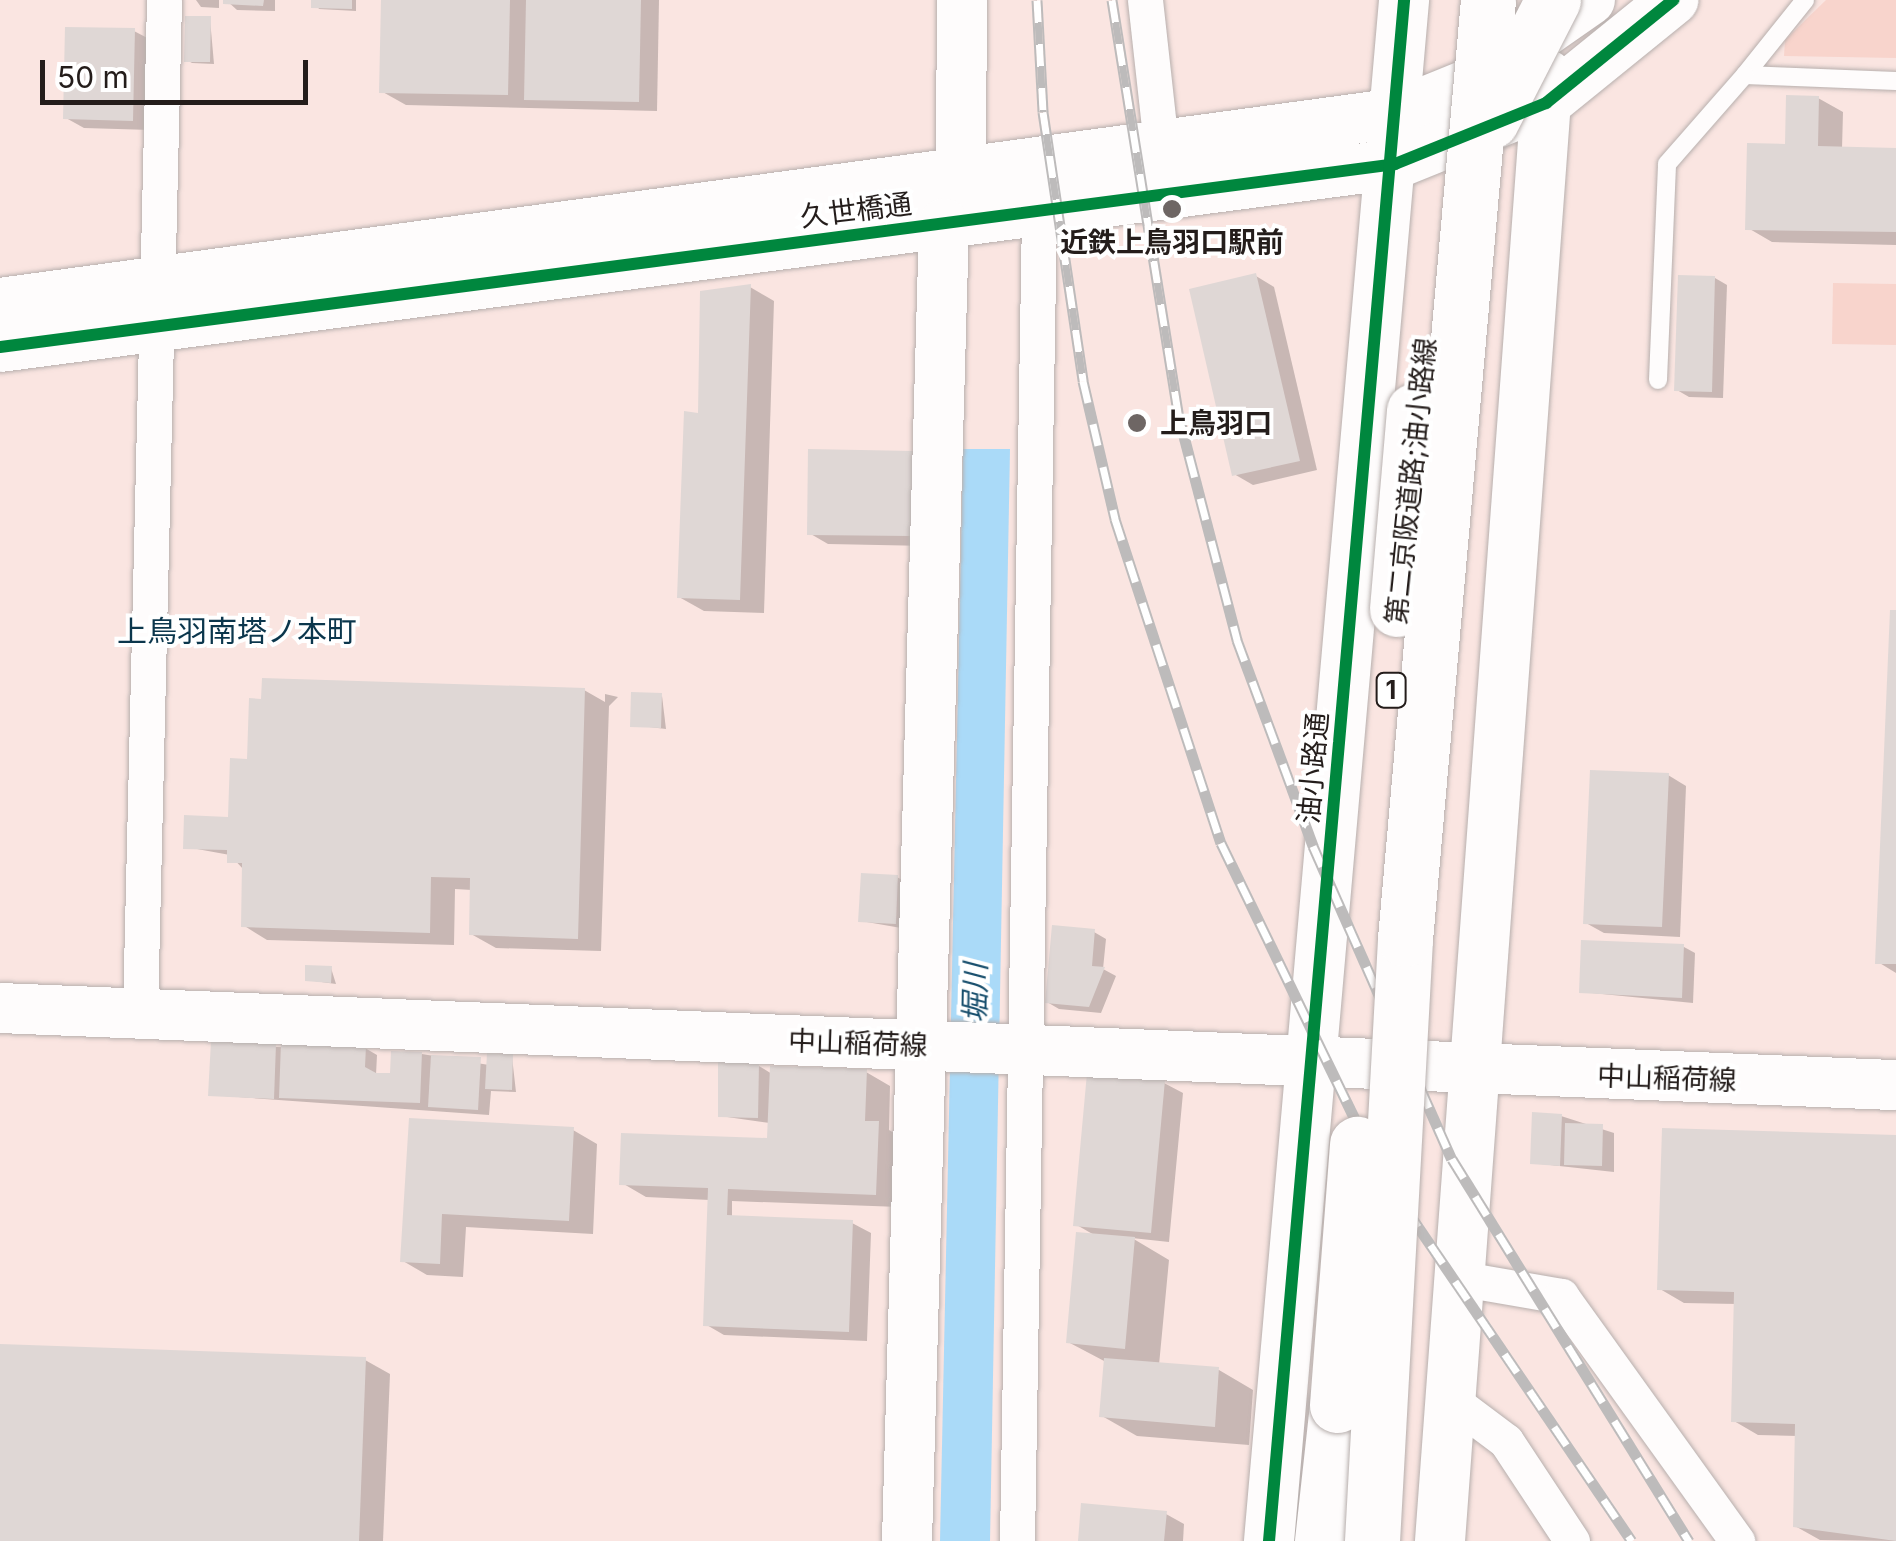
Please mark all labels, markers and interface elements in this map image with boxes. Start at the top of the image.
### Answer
scale bar [45,40,312,102]
text: 50 m [57,59,129,95]
street label: 久世橋通 [798,187,914,233]
marker: 近鉄上鳥羽口駅前 [1161,198,1183,220]
place label: 近鉄上鳥羽口駅前 [1060,225,1284,259]
street label: 第二京阪道路;油小路線 [1379,336,1443,626]
place label: 上鳥羽口 [1160,406,1272,440]
marker: 上鳥羽口 [1124,410,1150,436]
district label: 上鳥羽南塔ノ本町 [117,613,357,649]
road number: 1 [1374,670,1408,710]
street label: 油小路通 [1291,711,1335,825]
water label: 堀川 [956,963,994,1023]
street label: 中山稲荷線 [787,1024,929,1062]
street label: 中山稲荷線 [1596,1059,1738,1097]

